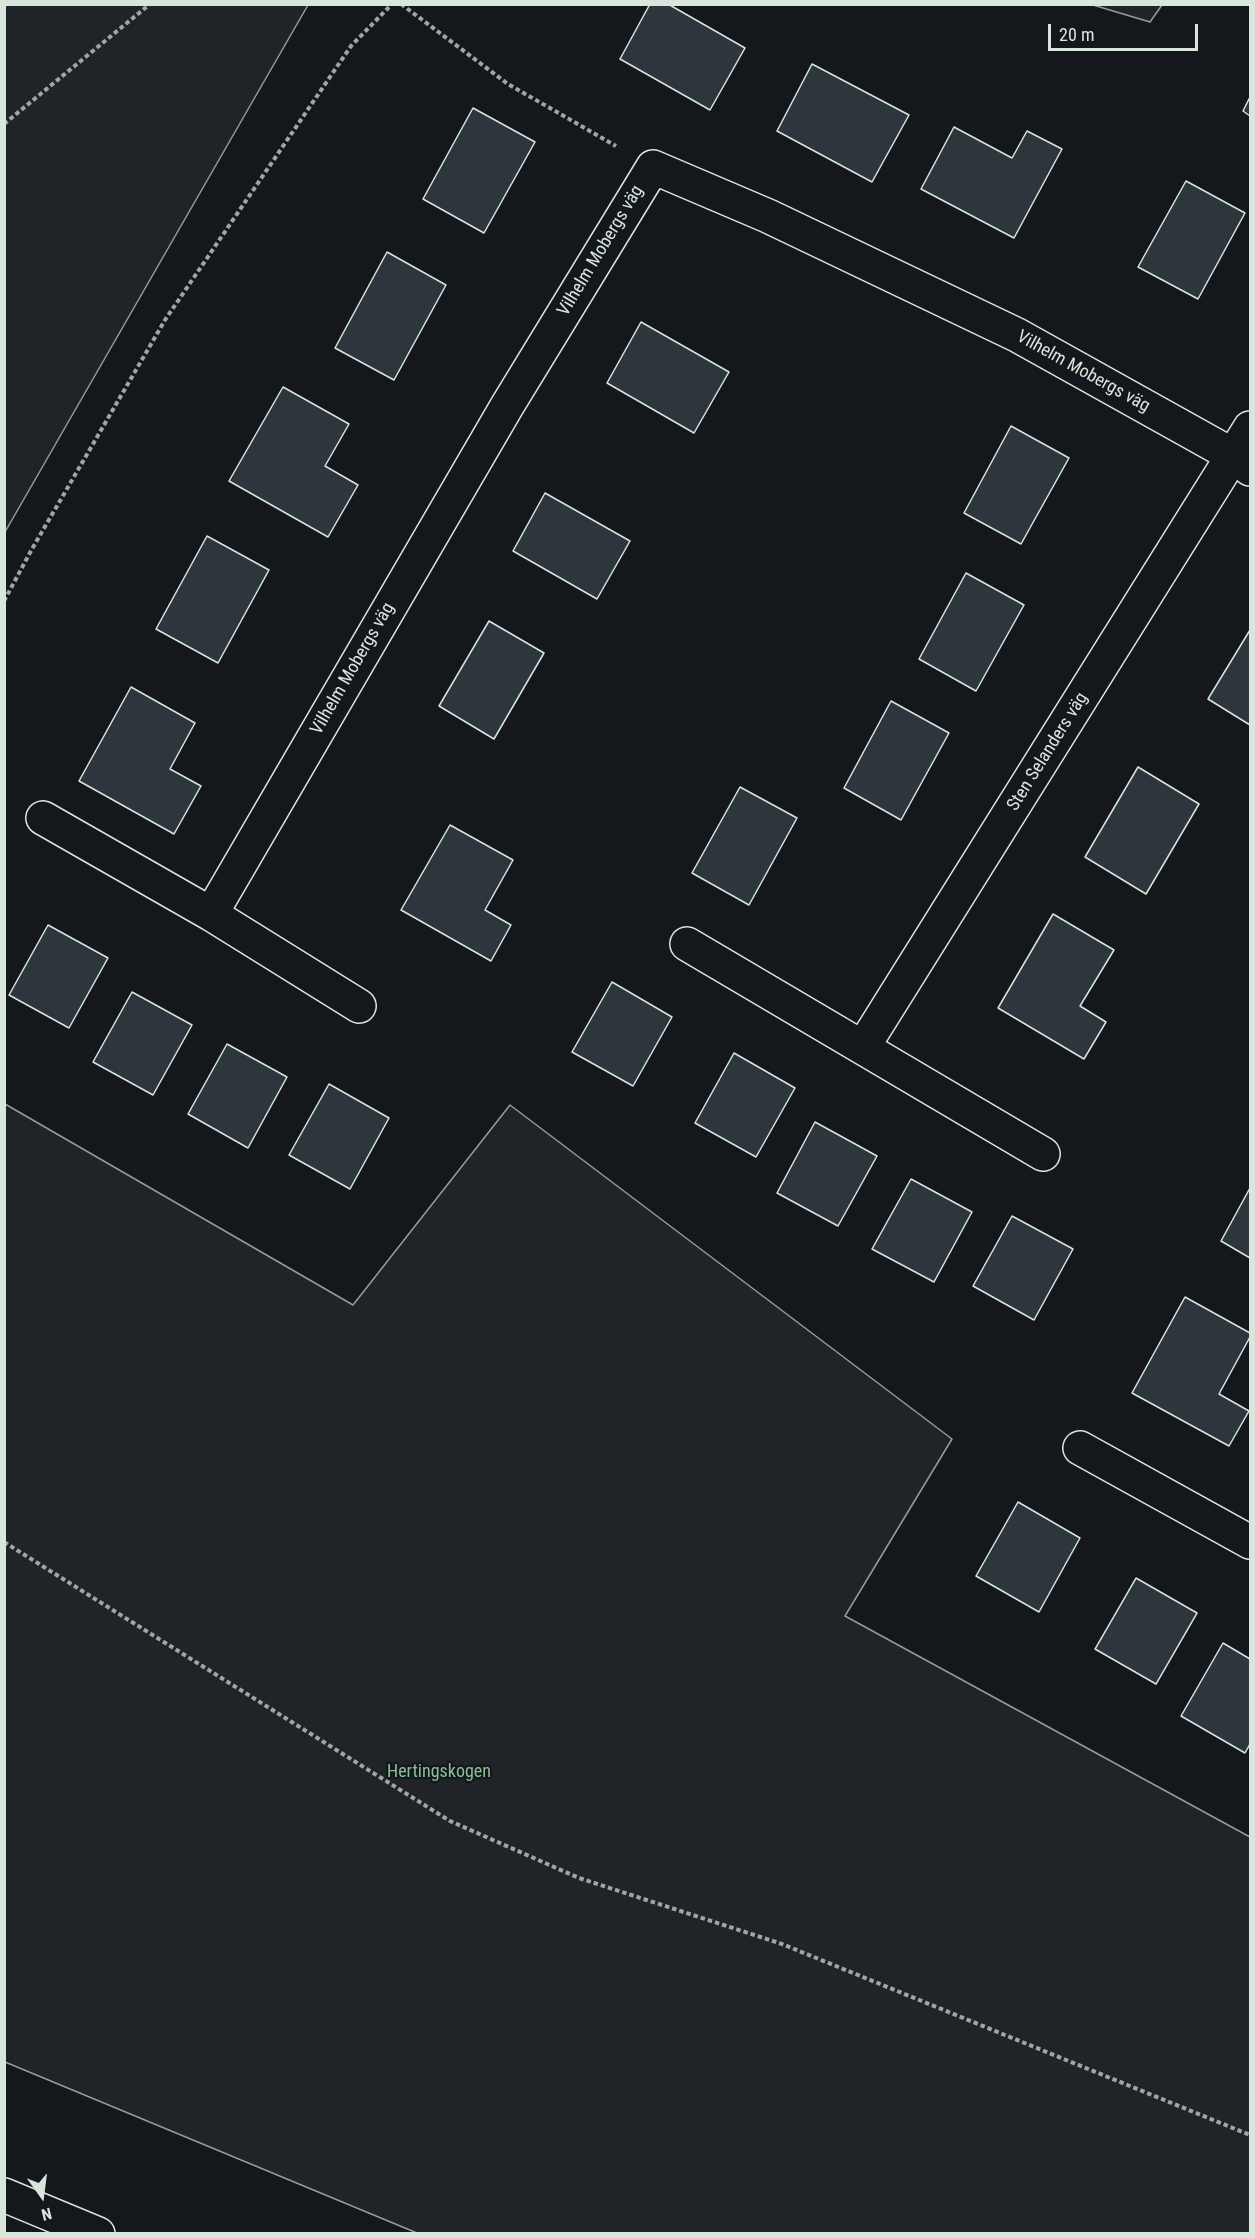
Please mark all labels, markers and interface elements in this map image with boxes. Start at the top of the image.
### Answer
scale bar [1051,12,1201,50]
text: 20 m [1059,24,1094,45]
street label: Vilhelm Mobergs väg [553,182,649,320]
street label: Vilhelm Mobergs väg [1013,326,1153,418]
street label: Vilhelm Mobergs väg [306,599,400,739]
street label: Sten Selanders väg [1003,689,1093,815]
park label: Hertingskogen [387,1761,491,1783]
north arrow [12,2166,72,2226]
text: N [39,2204,54,2224]

